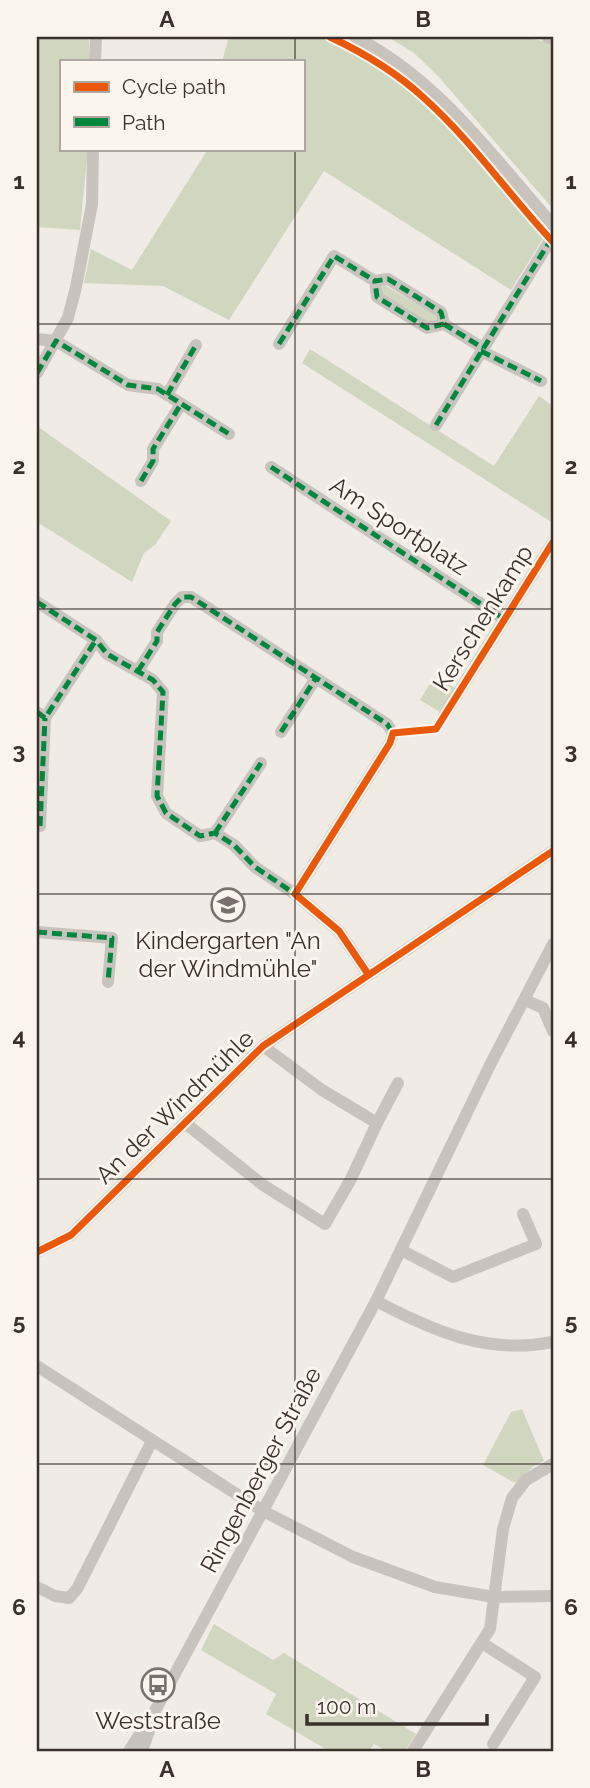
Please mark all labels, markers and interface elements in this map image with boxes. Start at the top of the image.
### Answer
text: A [159,5,175,32]
text: B [415,5,431,32]
legend [60,60,304,150]
text: Cycle path [122,74,226,99]
text: Path [122,110,166,135]
text: 1 [13,167,25,194]
text: 1 [565,167,577,194]
text: 2 [13,452,25,479]
text: 2 [565,452,577,479]
street label: Am Sportplatz [325,470,474,581]
street label: Kerschenkamp [426,539,539,696]
text: 3 [13,737,25,764]
text: 3 [565,737,577,764]
school or university icon: Kindergarten "An der Windmühle" [209,886,247,924]
place label: Kindergarten "An der Windmühle" [135,926,321,983]
text: 4 [12,1023,26,1050]
text: 4 [564,1023,578,1050]
street label: An der Windmühle [90,1024,260,1190]
text: 5 [13,1308,26,1335]
text: 5 [565,1308,578,1335]
street label: Ringenberger Straße [194,1362,327,1578]
text: 6 [12,1593,26,1620]
text: 6 [564,1593,578,1620]
bus stop icon: Weststraße [139,1666,177,1704]
scale bar [307,1683,487,1727]
text: 100 m [317,1694,376,1719]
place label: Weststraße [95,1706,221,1735]
text: A [159,1755,175,1782]
text: B [415,1755,431,1782]

